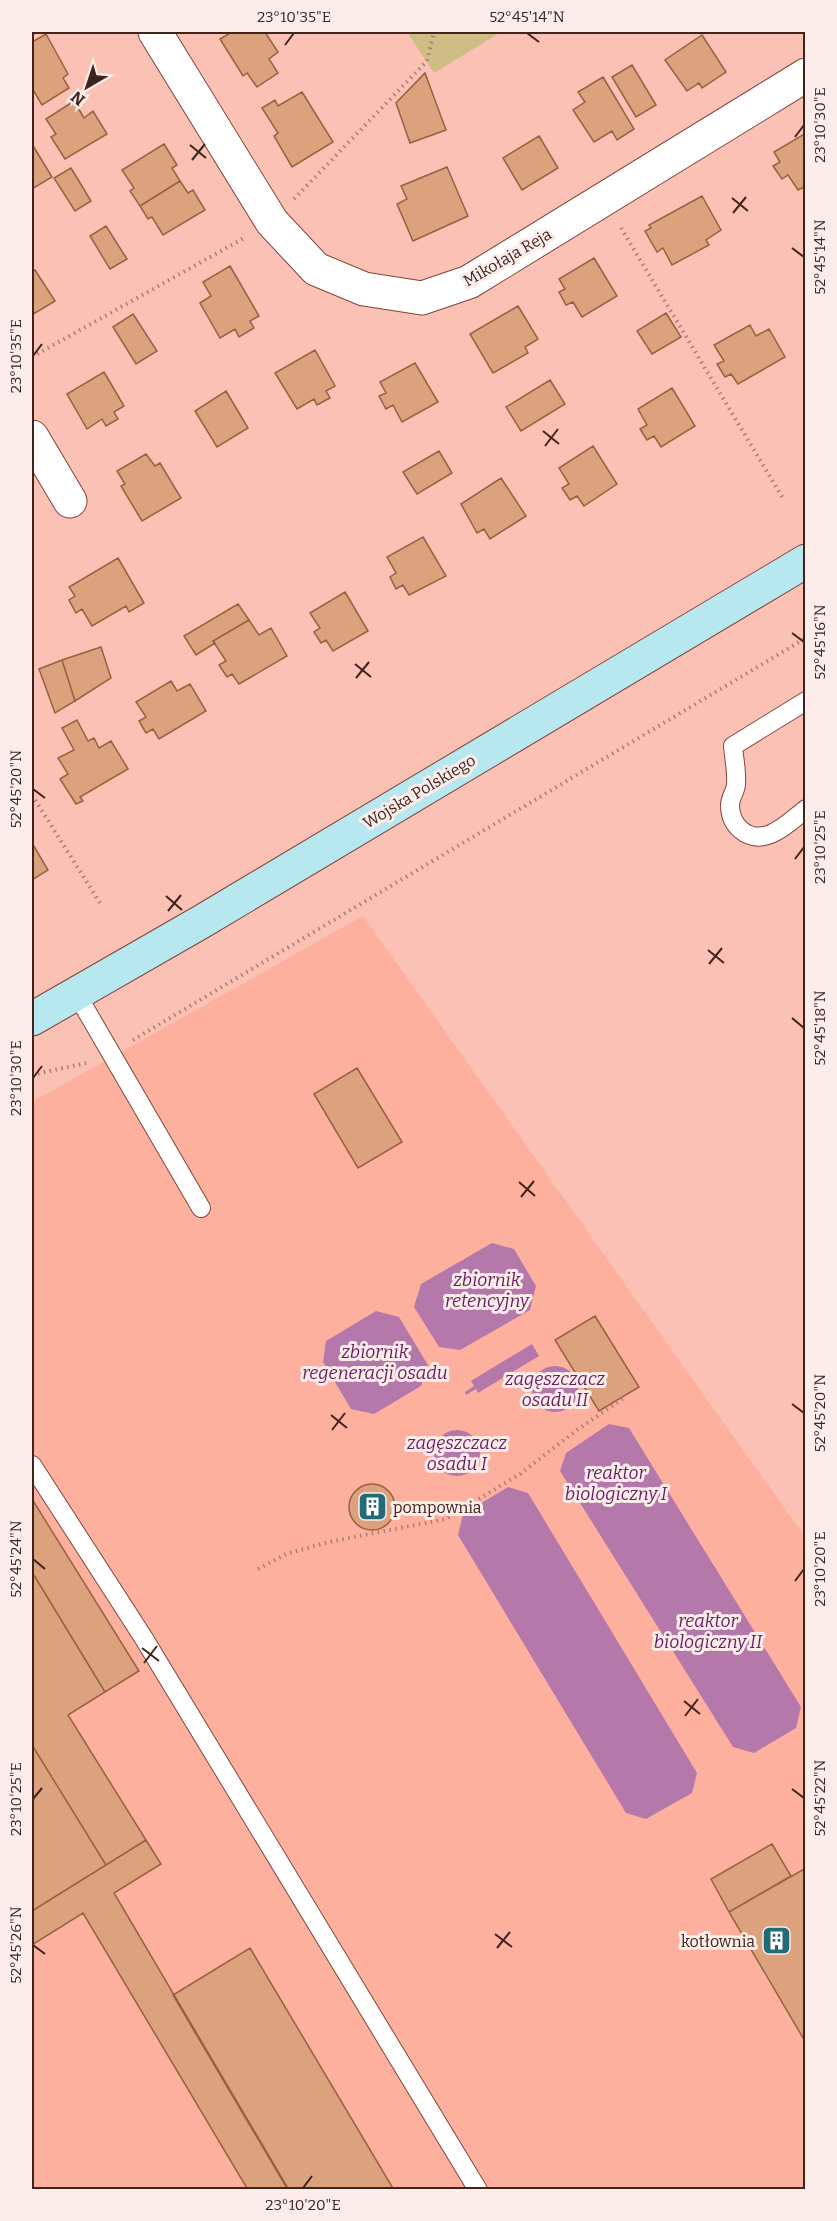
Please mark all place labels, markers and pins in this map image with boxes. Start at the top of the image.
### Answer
building icon: pompownia [356,1491,388,1523]
place label: pompownia [393,1498,482,1517]
building icon: kotłownia [760,1925,792,1957]
place label: kotłownia [681,1932,755,1951]

